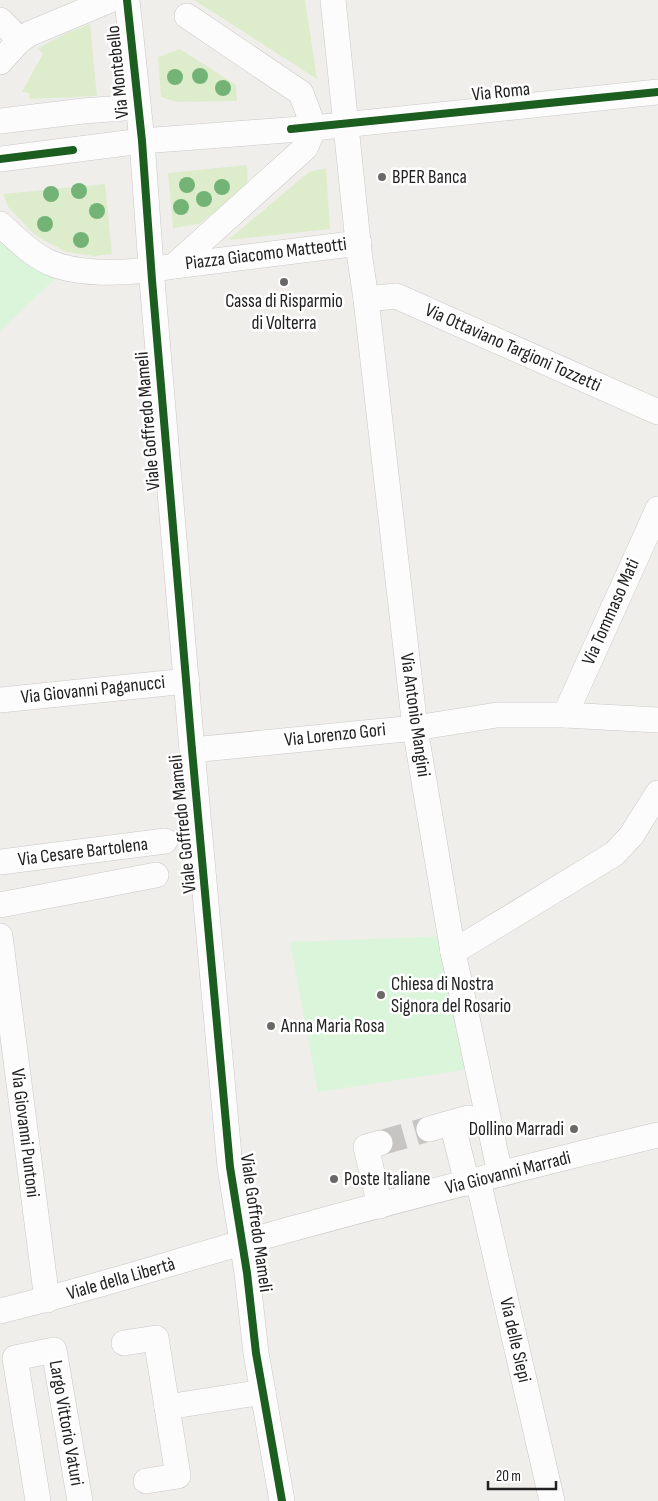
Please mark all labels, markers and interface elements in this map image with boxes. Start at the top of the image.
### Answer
street label: Via Montebello [102,24,134,120]
street label: Via Roma [471,78,531,106]
place label: BPER Banca [392,166,467,189]
marker: BPER Banca [376,171,388,183]
street label: Piazza Giacomo Matteotti [184,233,348,275]
marker: Cassa di Risparmio di Volterra [278,276,290,288]
place label: Cassa di Risparmio di Volterra [225,290,343,335]
street label: Via Ottaviano Targioni Tozzetti [421,299,605,397]
street label: Viale Goffredo Mameli [130,351,166,491]
street label: Via Tommaso Mati [577,555,645,669]
street label: Via Antonio Mangini [395,652,435,778]
street label: Via Giovanni Paganucci [20,671,166,709]
street label: Via Lorenzo Gori [283,718,387,752]
street label: Viale Goffredo Mameli [164,753,202,895]
street label: Via Cesare Bartolena [17,833,149,871]
place label: Chiesa di Nostra Signora del Rosario [391,973,511,1018]
marker: Chiesa di Nostra Signora del Rosario [375,989,387,1001]
place label: Anna Maria Rosa [280,1015,385,1038]
marker: Anna Maria Rosa [265,1020,277,1032]
street label: Via Giovanni Puntoni [6,1067,44,1199]
place label: Dollino Marradi [469,1118,564,1141]
marker: Dollino Marradi [568,1123,580,1135]
street label: Via Giovanni Marradi [443,1146,573,1200]
street label: Viale Goffredo Mameli [235,1152,277,1294]
place label: Poste Italiane [344,1168,430,1191]
marker: Poste Italiane [328,1173,340,1185]
street label: Viale della Libertà [64,1253,178,1305]
street label: Via delle Siepi [494,1295,536,1385]
street label: Largo Vittorio Vaturi [44,1358,88,1488]
scale bar [488,1458,556,1490]
text: 20 m [496,1467,521,1486]

